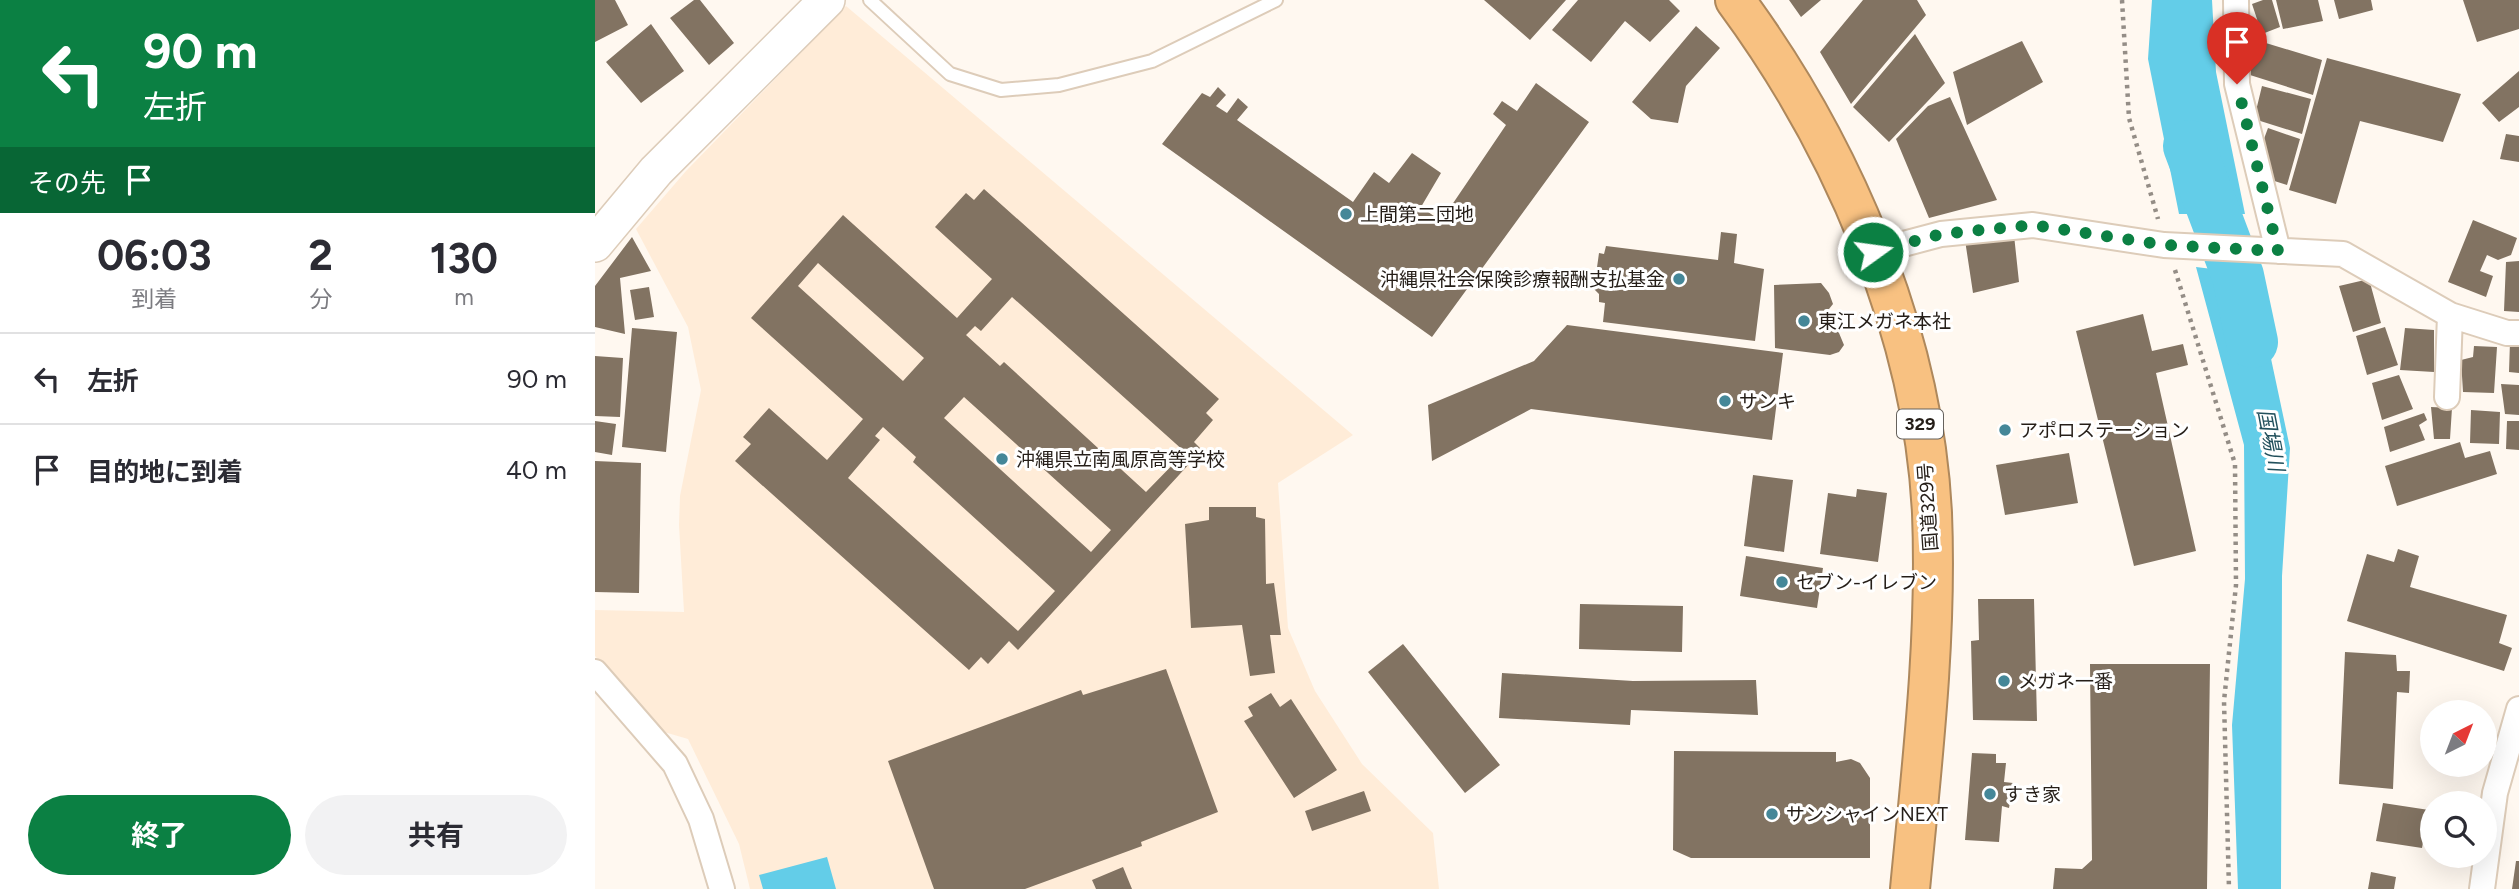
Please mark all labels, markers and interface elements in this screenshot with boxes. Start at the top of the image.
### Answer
pin [2207,12.0,2267,84]
text: 90 m [143,21,258,80]
icon: arrive [2218,23,2256,61]
icon: left [28,28,119,119]
text: 左折 [143,88,207,126]
icon: arrive [120,161,158,199]
text: その先 [28,167,106,199]
place label: 上間第二団地 [1360,203,1474,226]
marker: 上間第二団地 [1338,206,1354,222]
position arrow [1836,215,1910,289]
text: 06:03 [97,230,212,281]
text: 2 [309,230,333,281]
text: 130 [430,233,498,284]
place label: 沖縄県社会保険診療報酬支払基金 [1380,268,1665,291]
marker: 沖縄県社会保険診療報酬支払基金 [1671,271,1687,287]
text: m [454,283,474,311]
text: 到着 [131,285,177,313]
text: 分 [309,285,332,313]
place label: 東江メガネ本社 [1818,310,1951,333]
marker: 東江メガネ本社 [1796,313,1812,329]
icon: left [28,360,66,398]
text: 90 m [507,363,567,395]
text: 左折 [87,365,139,397]
place label: サンキ [1739,390,1796,413]
marker: サンキ [1717,393,1733,409]
water label: 国場川 [2253,407,2290,475]
road number: 329 [1897,410,1943,438]
place label: アポロステーション [2019,419,2190,442]
marker: アポロステーション [1997,422,2013,438]
place label: 沖縄県立南風原高等学校 [1016,448,1225,471]
icon: arrive [28,451,66,489]
marker: 沖縄県立南風原高等学校 [994,451,1010,467]
text: 40 m [506,454,567,486]
text: 目的地に到着 [87,456,243,488]
street label: 国道329号 [1913,462,1943,552]
place label: セブン-イレブン [1796,571,1937,594]
marker: セブン-イレブン [1774,574,1790,590]
place label: メガネ一番 [2018,670,2113,693]
marker: メガネ一番 [1996,673,2012,689]
north arrow [2420,700,2497,777]
map controls [2420,700,2497,868]
place label: すき家 [2004,783,2061,806]
marker: すき家 [1982,786,1998,802]
button: search [2420,791,2497,868]
button: 終了 [28,795,291,875]
button: 共有 [305,795,567,875]
place label: サンシャインNEXT [1786,803,1949,826]
marker: サンシャインNEXT [1764,806,1780,822]

